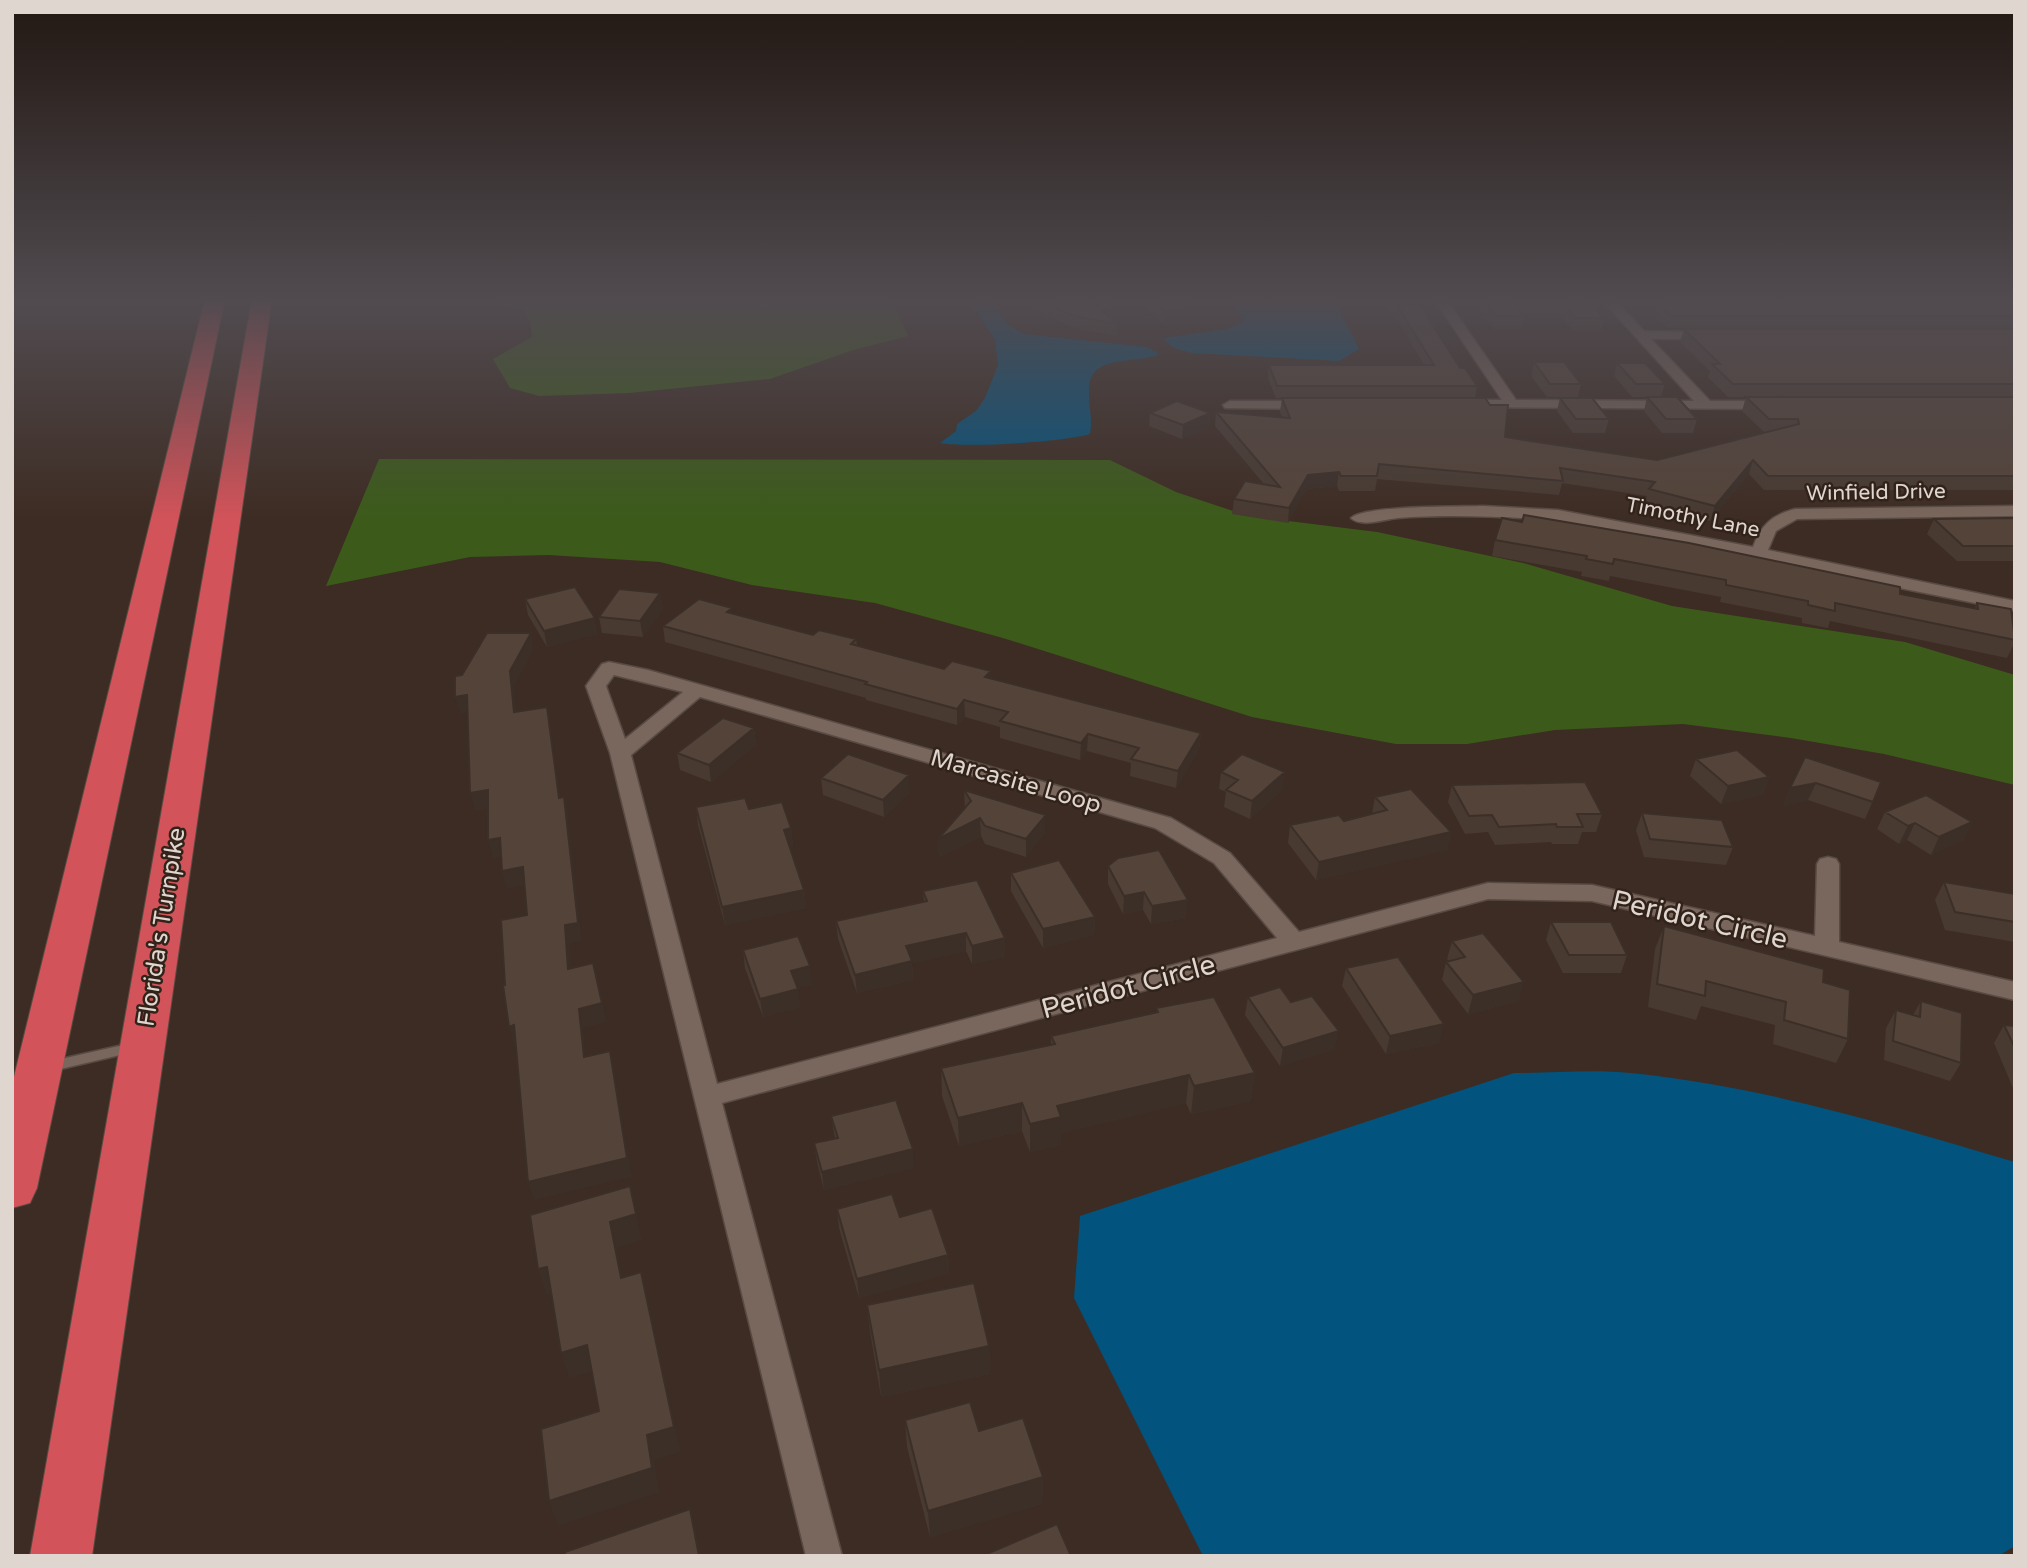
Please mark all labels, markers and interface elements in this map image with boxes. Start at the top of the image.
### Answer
street label: Winfield Drive [1806,479,1946,506]
street label: Timothy Lane [1624,492,1762,543]
street label: Marcasite Loop [927,743,1105,820]
street label: Florida's Turnpike [131,826,192,1029]
street label: Peridot Circle [1609,883,1791,957]
street label: Peridot Circle [1037,947,1219,1027]

